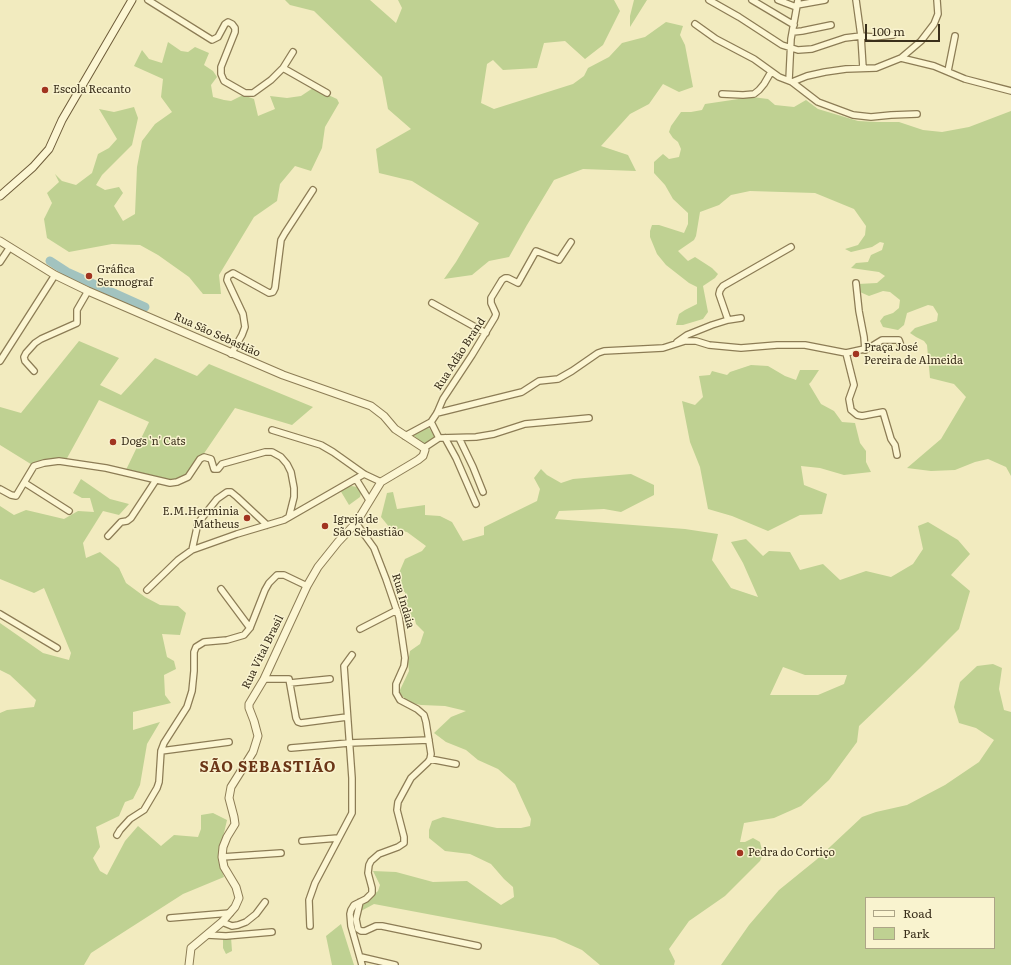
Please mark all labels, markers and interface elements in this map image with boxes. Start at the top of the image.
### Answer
scale bar [867,16,942,42]
text: 100 m [872,22,905,40]
place label: Escola Recanto [53,83,131,97]
marker: Escola Recanto [40,85,50,95]
place label: Gráfica Sermograf [97,263,153,289]
marker: Gráfica Sermograf [84,271,94,281]
street label: Rua São Sebastião [172,310,262,360]
street label: Rua Adão Brand [432,315,488,393]
place label: Praça José Pereira de Almeida [864,341,963,367]
marker: Praça José Pereira de Almeida [851,349,861,359]
place label: Dogs 'n' Cats [121,435,186,449]
marker: Dogs 'n' Cats [108,437,118,447]
place label: E.M.Herminia Matheus [163,505,239,531]
marker: E.M.Herminia Matheus [242,513,252,523]
place label: Igreja de São Sebastião [333,513,404,539]
marker: Igreja de São Sebastião [320,521,330,531]
street label: Rua Indaia [389,572,417,630]
street label: Rua Vital Brasil [239,613,287,691]
district label: SÃO SEBASTIÃO [199,759,337,777]
place label: Pedra do Cortiço [748,846,835,860]
marker: Pedra do Cortiço [735,848,745,858]
legend [865,897,995,949]
text: Road [903,904,932,922]
text: Park [903,924,929,942]

